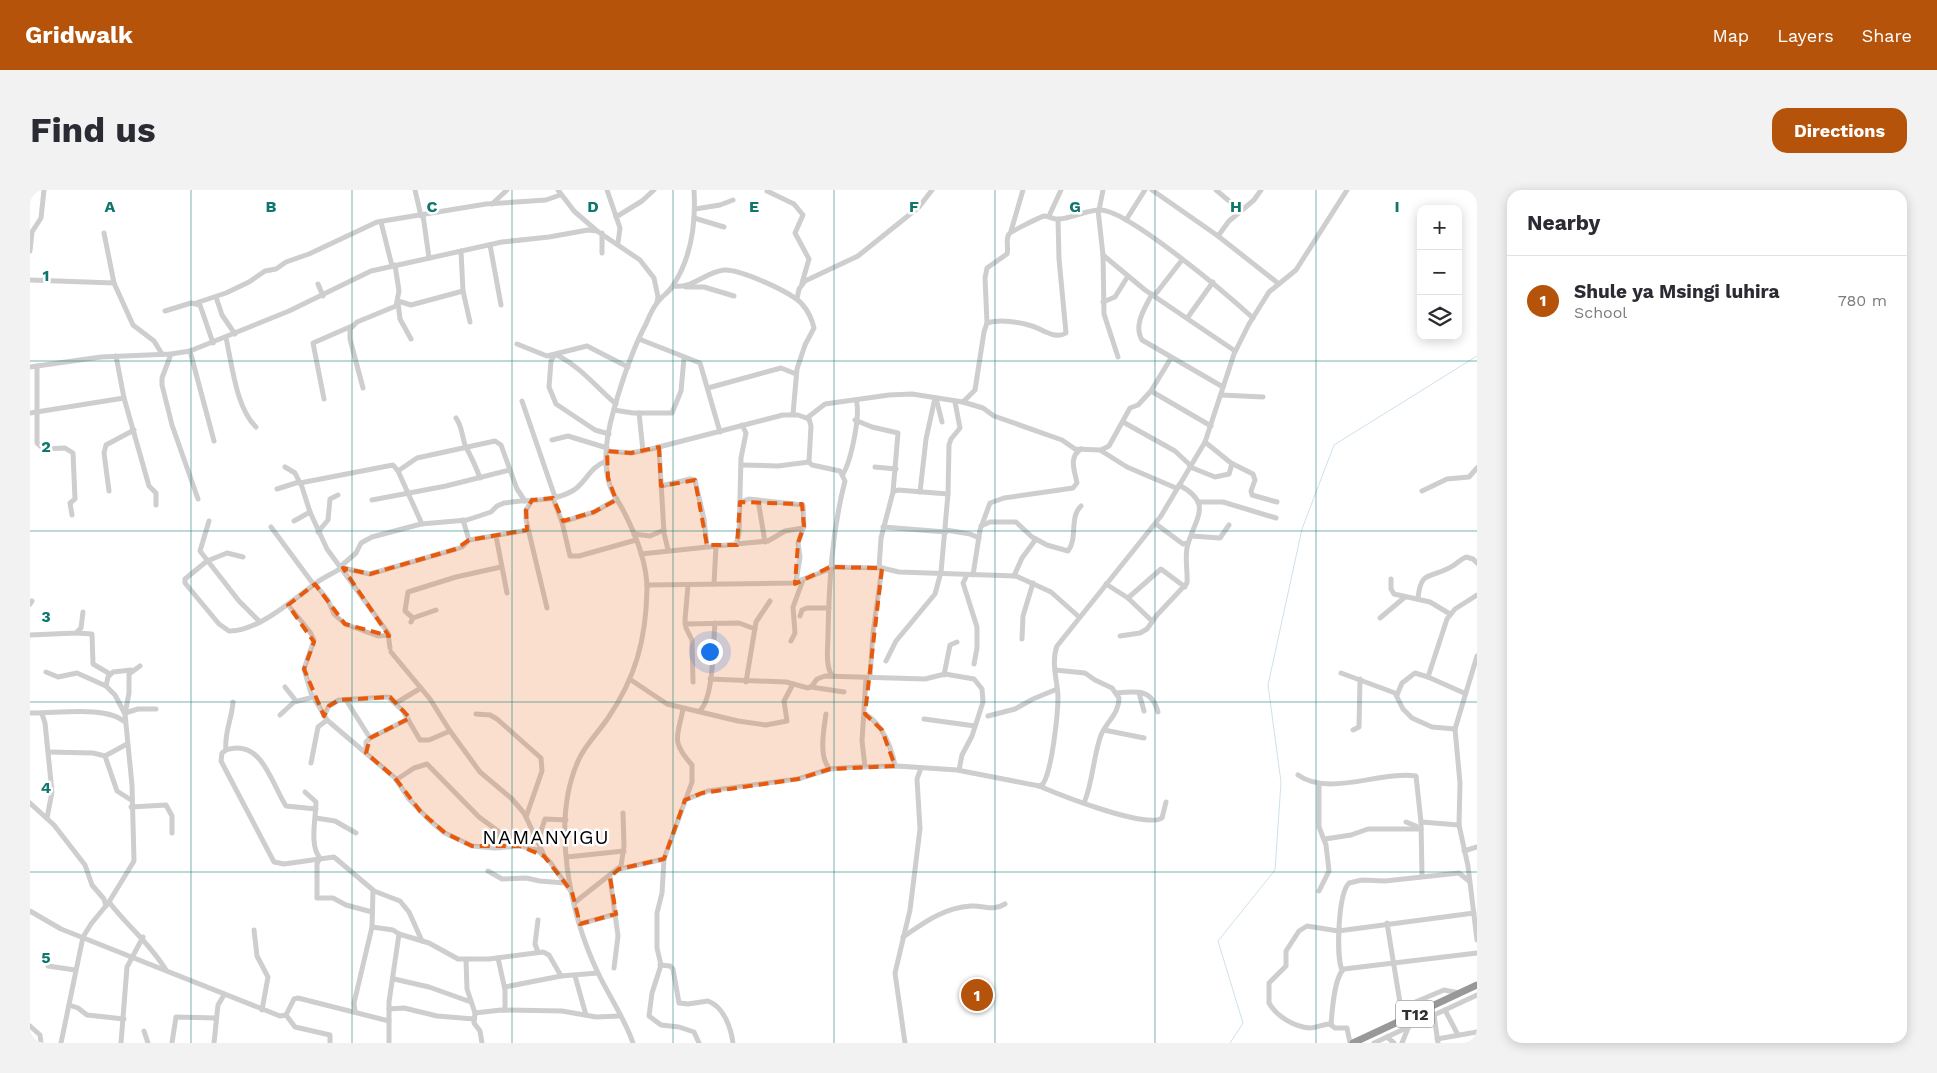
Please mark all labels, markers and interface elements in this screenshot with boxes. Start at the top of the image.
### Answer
text: Gridwalk [25,21,133,49]
text: Map [1712,25,1749,46]
text: Layers [1777,25,1834,46]
text: Share [1862,25,1912,46]
button: Directions [1772,108,1907,153]
text: Find us [30,109,156,151]
text: A [105,197,116,216]
text: B [266,197,277,216]
text: C [427,197,438,216]
text: D [587,197,599,216]
text: E [749,197,759,216]
text: F [909,197,919,216]
text: G [1069,197,1081,216]
text: H [1230,197,1242,216]
text: I [1394,197,1400,216]
map controls [1417,205,1462,340]
button: + [1417,205,1462,250]
text: Nearby [1527,210,1600,235]
button: − [1417,250,1462,295]
text: 1 [43,266,49,285]
text: Shule ya Msingi luhira [1574,280,1780,303]
text: 1 [1540,291,1546,310]
text: 780 m [1838,291,1887,310]
button: layers [1417,295,1462,340]
text: School [1574,303,1627,322]
text: 2 [41,437,51,456]
text: 3 [41,607,51,626]
your location [697,639,723,665]
text: 4 [41,778,51,797]
district label: NAMANYIGU [482,825,610,849]
text: 5 [41,948,51,967]
pin: 1 [961,976,993,1014]
road number: T12 [1396,1001,1434,1028]

